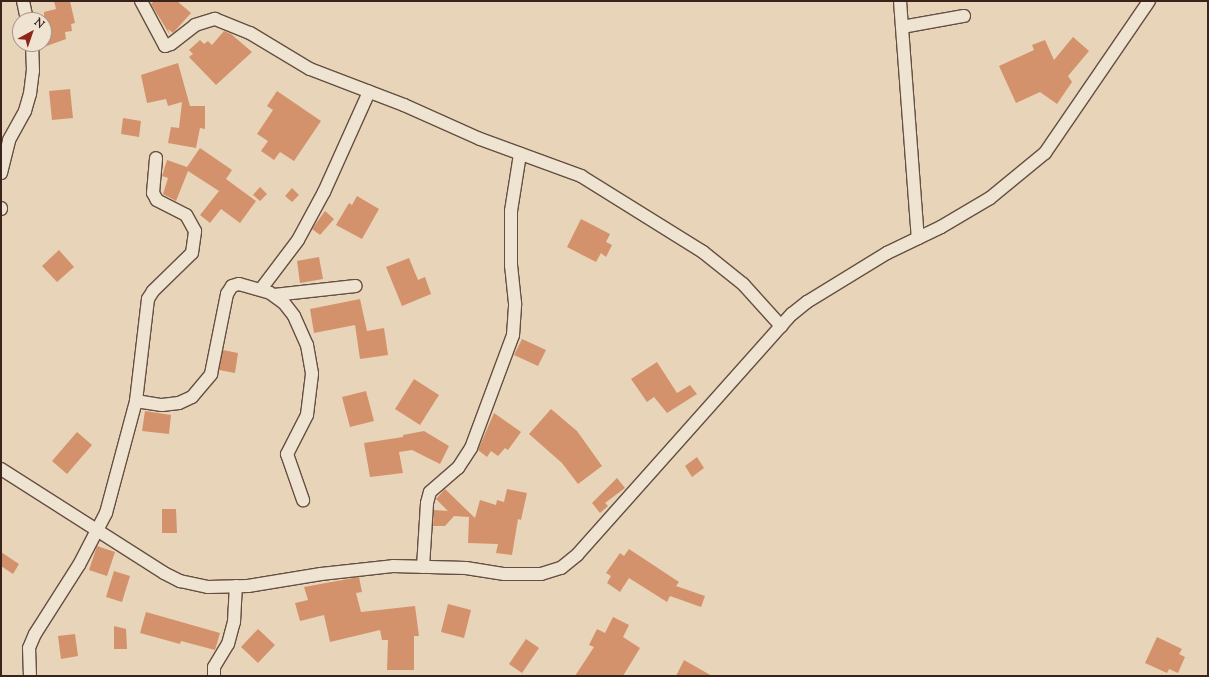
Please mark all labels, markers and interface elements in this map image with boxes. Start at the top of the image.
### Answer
north arrow [12,12,52,52]
text: N [31,15,48,33]

